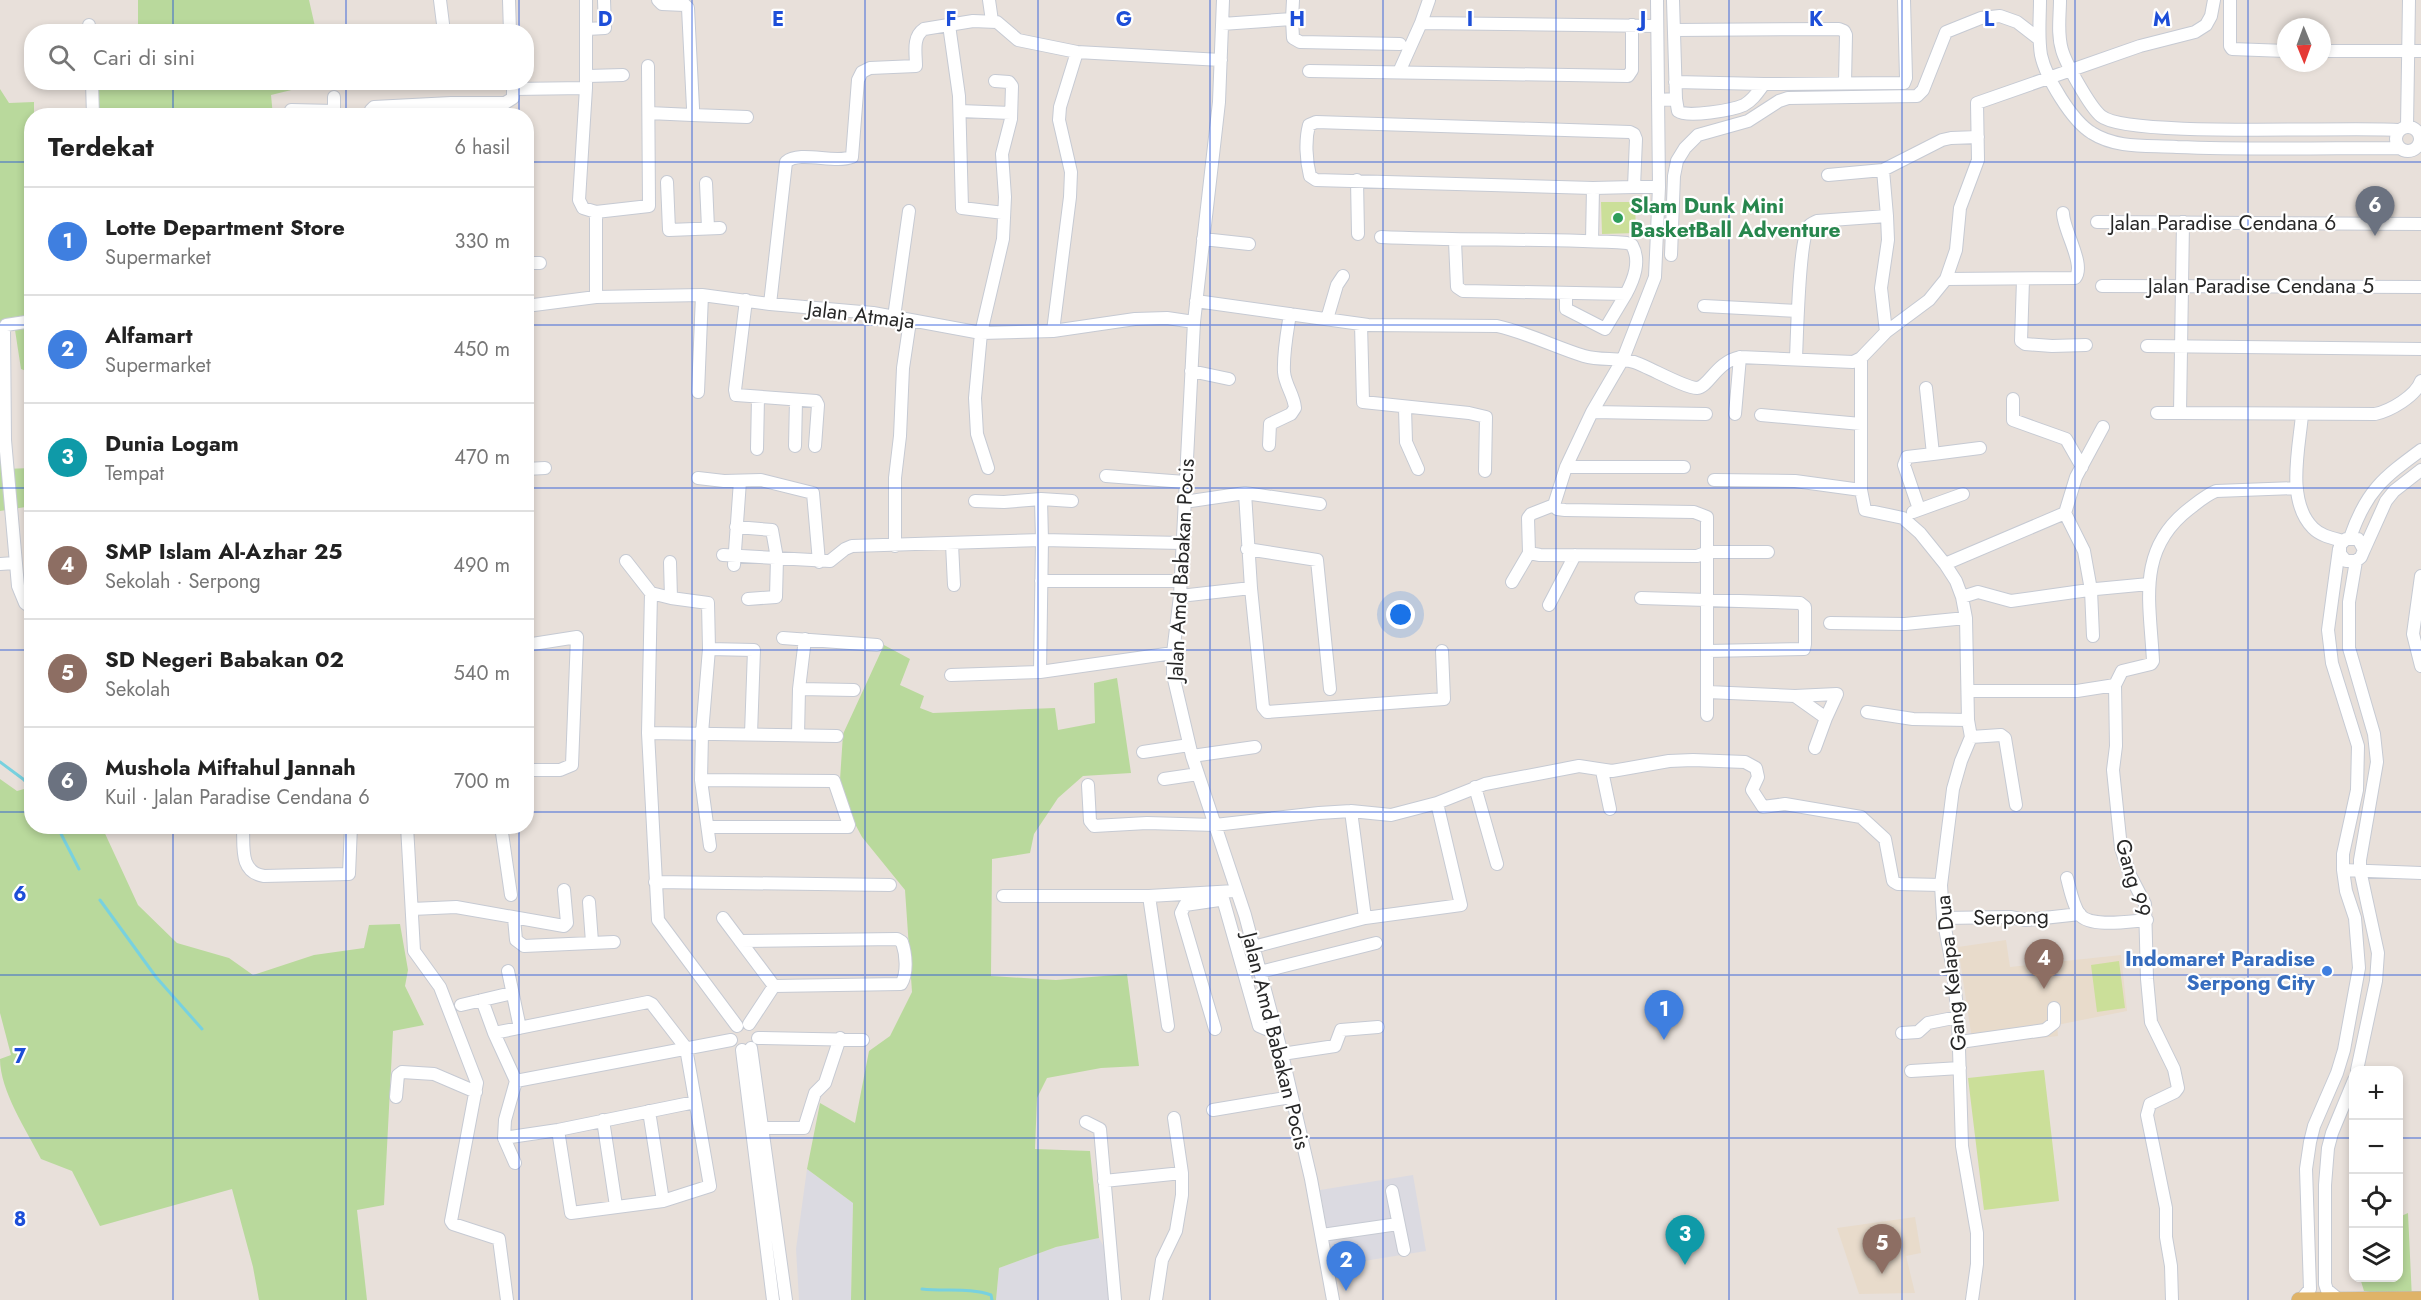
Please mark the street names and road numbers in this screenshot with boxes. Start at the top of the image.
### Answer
street label: Jalan Paradise Cendana 6 [2107,208,2336,238]
street label: Jalan Paradise Cendana 5 [2145,271,2374,301]
street label: Jalan Atmaja [803,293,916,336]
street label: Jalan Amd Babakan Pocis [1160,458,1202,685]
street label: Gang 99 [2108,835,2158,921]
street label: Gang Kelapa Dua [1928,894,1974,1052]
street label: Serpong [1973,901,2049,933]
street label: Jalan Amd Babakan Pocis [1234,926,1318,1153]

